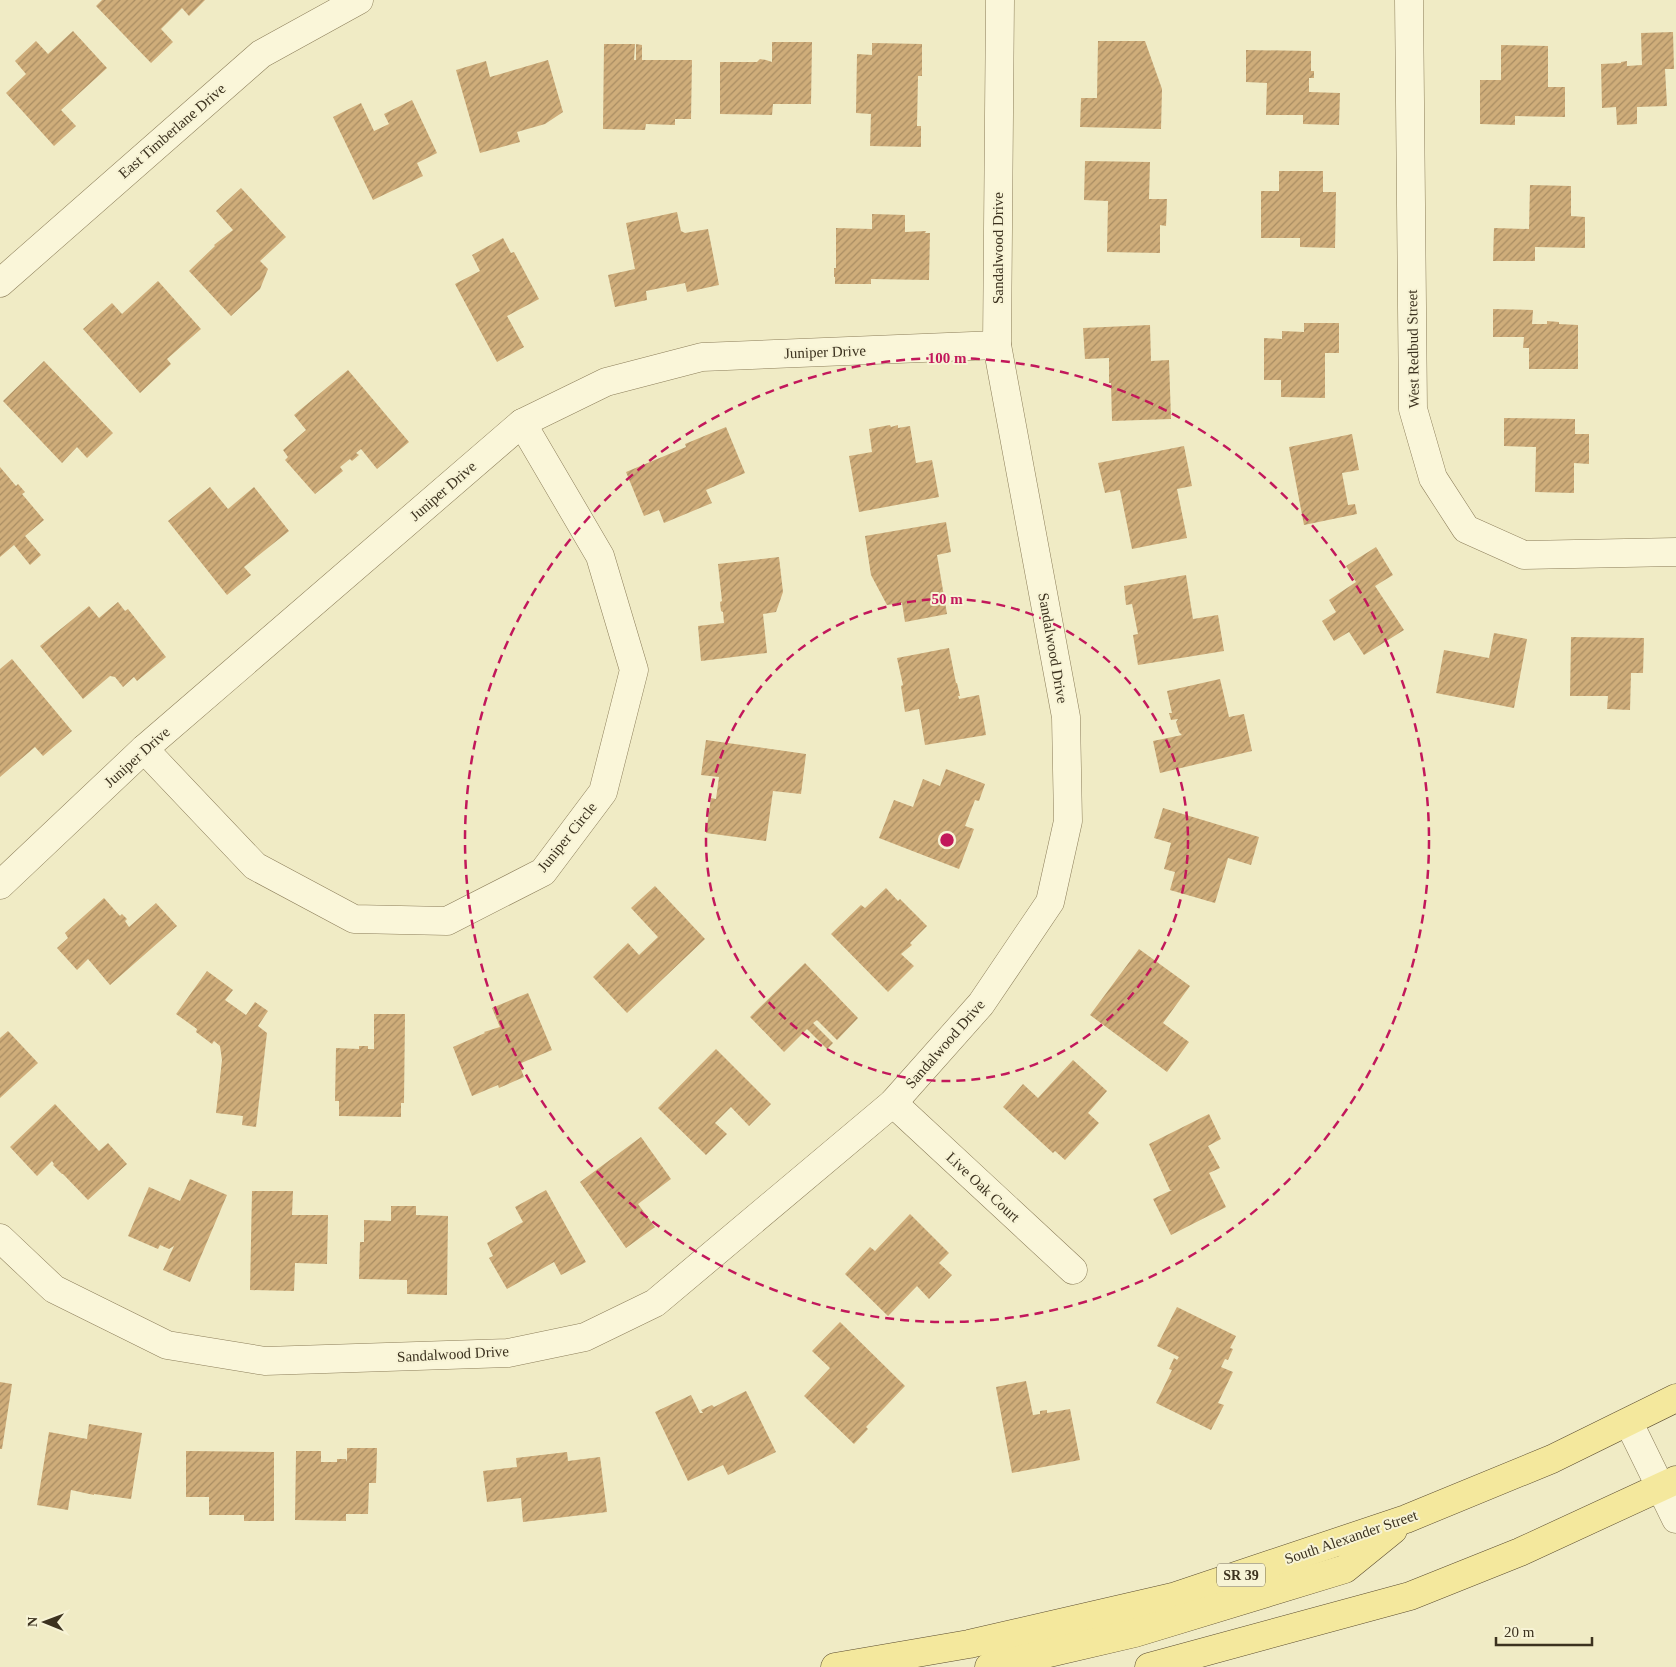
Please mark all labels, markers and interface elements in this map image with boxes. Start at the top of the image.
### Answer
street label: East Timberlane Drive [115,80,229,182]
street label: Sandalwood Drive [990,192,1006,304]
street label: West Redbud Street [1404,289,1422,409]
street label: Juniper Drive [784,343,867,361]
text: 100 m [928,350,967,366]
street label: Juniper Drive [407,458,479,524]
text: 50 m [931,591,963,607]
street label: Sandalwood Drive [1035,591,1071,705]
street label: Juniper Drive [101,723,173,790]
street label: Juniper Circle [534,799,600,875]
centre of rings [938,831,956,849]
street label: Sandalwood Drive [902,996,988,1092]
street label: Live Oak Court [943,1149,1023,1226]
street label: Sandalwood Drive [397,1343,510,1365]
street label: South Alexander Street [1283,1507,1420,1567]
road number: SR 39 [1217,1564,1265,1586]
north arrow [20,1597,70,1647]
scale bar [1496,1614,1592,1646]
text: N [25,1617,40,1627]
text: 20 m [1504,1624,1535,1640]

